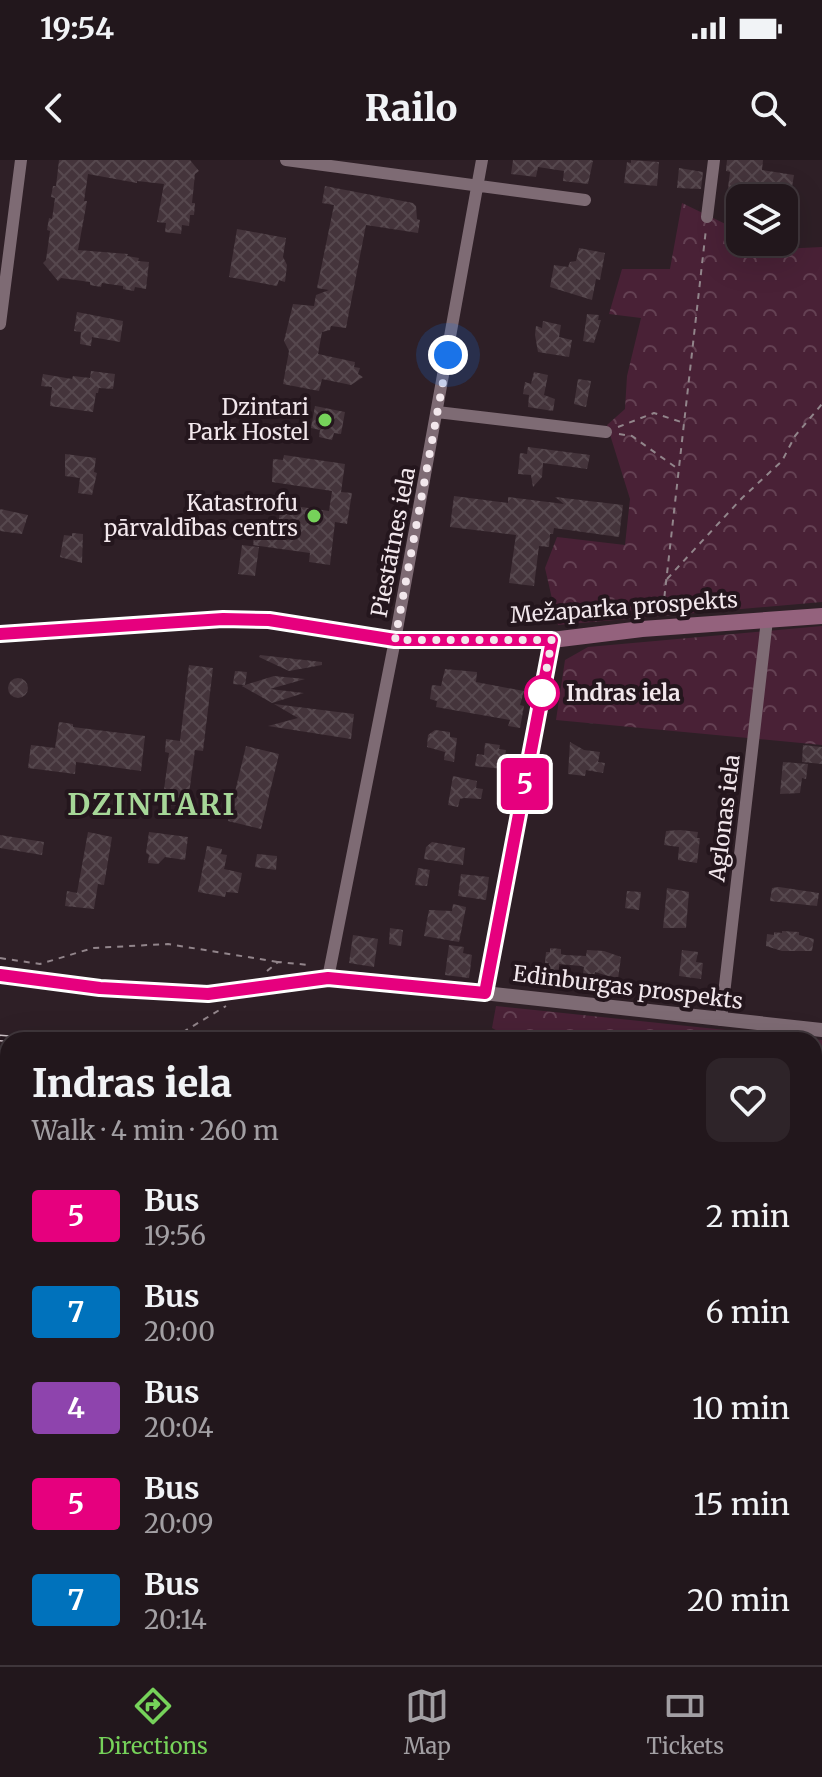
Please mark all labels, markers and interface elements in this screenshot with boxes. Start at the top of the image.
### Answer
text: 19:54 [40,9,114,47]
icon: back [32,86,76,130]
text: Railo [365,86,457,131]
icon: search [746,86,790,130]
map controls [726,184,798,256]
button: layers [726,184,798,256]
your location [428,335,468,375]
place label: Dzintari Park Hostel [188,393,309,446]
marker: Dzintari Park Hostel [316,411,334,429]
street label: Piestātnes iela [365,464,421,619]
place label: Katastrofu pārvaldības centrs [104,489,298,542]
marker: Katastrofu pārvaldības centrs [305,507,323,525]
street label: Mežaparka prospekts [509,585,739,629]
marker: Indras iela [525,676,559,710]
place label: Indras iela [566,679,680,707]
street label: Aglonas iela [702,753,746,884]
line badge: 5 [499,758,551,810]
text: 5 [517,766,533,802]
district label: DZINTARI [67,785,237,823]
street label: Edinburgas prospekts [511,959,745,1015]
button: heart [706,1058,790,1142]
text: Indras iela [32,1060,232,1107]
text: Walk · 4 min · 260 m [32,1114,279,1147]
text: Bus [144,1181,200,1219]
text: 2 min [706,1197,790,1235]
text: 5 [68,1198,84,1234]
text: 19:56 [144,1219,206,1252]
text: Bus [144,1277,200,1315]
text: 6 min [705,1293,790,1331]
text: 7 [68,1294,84,1330]
text: 20:00 [144,1315,215,1348]
text: Bus [144,1373,200,1411]
text: 10 min [692,1389,790,1427]
text: 4 [67,1390,85,1426]
text: 20:04 [144,1411,214,1444]
text: Bus [144,1469,200,1507]
text: 15 min [693,1485,790,1523]
text: 5 [68,1486,84,1522]
text: 20:09 [144,1507,214,1540]
text: Bus [144,1565,200,1603]
text: 20 min [687,1581,790,1619]
text: 7 [68,1582,84,1618]
text: 20:14 [144,1603,207,1636]
tab: Directions [98,1684,208,1760]
tab: Map [404,1684,451,1760]
tab: Tickets [646,1684,724,1760]

